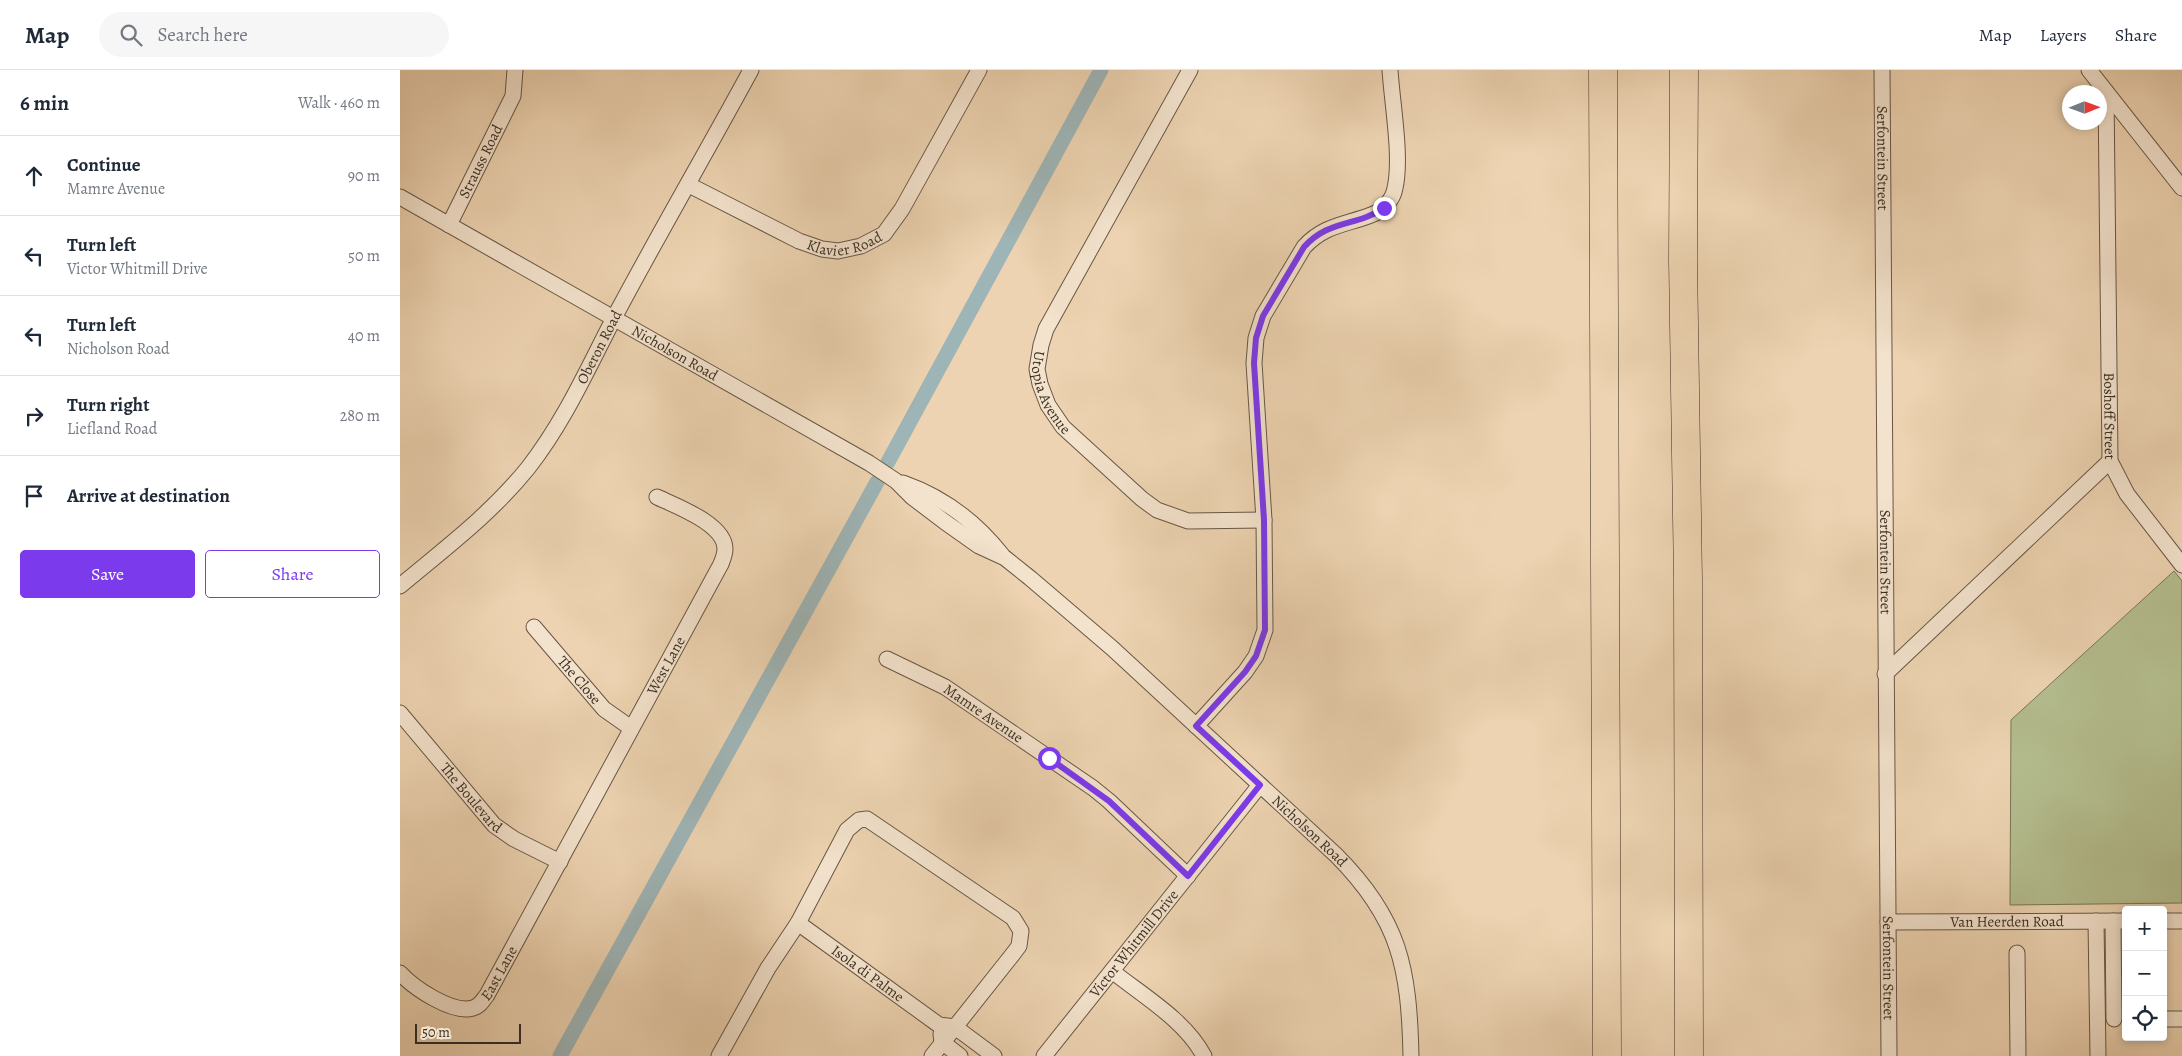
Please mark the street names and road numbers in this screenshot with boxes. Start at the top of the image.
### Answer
street label: Serfontein Street [1872,106,1893,210]
street label: Strauss Road [454,120,508,202]
street label: Klavier Road [804,226,886,261]
street label: Oberon Road [572,306,627,388]
street label: Nicholson Road [628,320,723,386]
street label: Utopia Avenue [1027,349,1075,439]
street label: Boshoff Street [2099,372,2120,460]
street label: Serfontein Street [1875,510,1896,614]
street label: West Lane [642,633,690,699]
street label: The Close [553,652,606,709]
street label: Mamre Avenue [940,679,1027,748]
street label: The Boulevard [436,758,507,838]
street label: Nicholson Road [1268,791,1353,872]
street label: Victor Whitmill Drive [1084,885,1183,1002]
street label: Van Heerden Road [1949,911,2065,932]
street label: Serfontein Street [1878,916,1899,1020]
street label: Isola di Palme [827,940,908,1007]
street label: East Lane [476,942,522,1005]

